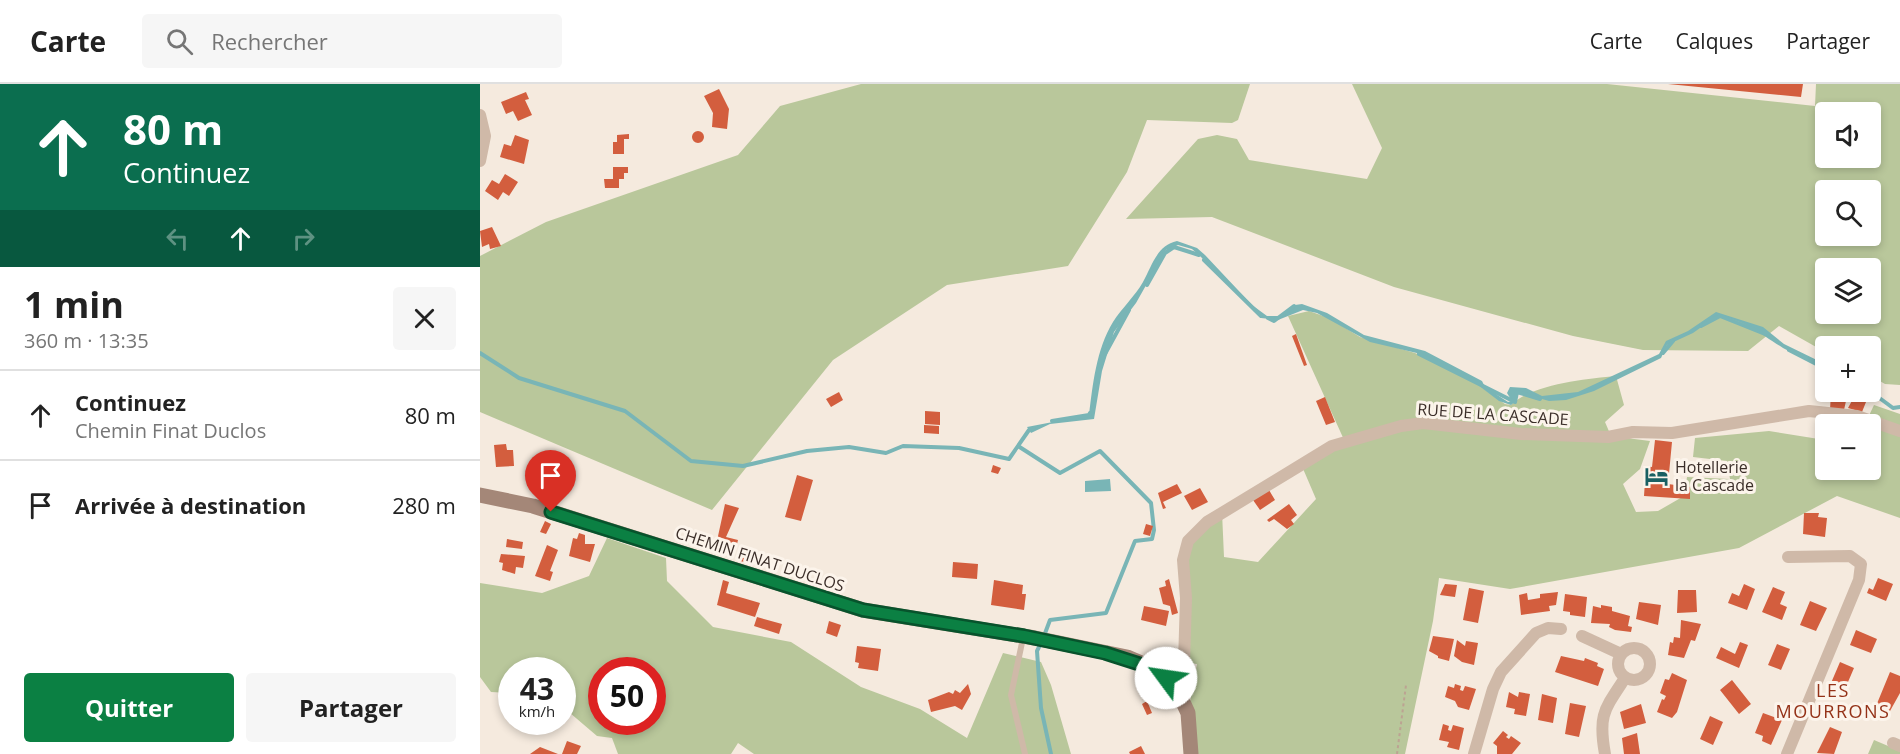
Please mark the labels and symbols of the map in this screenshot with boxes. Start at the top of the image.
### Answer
street label: RUE DE LA CASCADE [1417,398,1569,430]
pin [525,450,576,512]
place label: Hotellerie la Cascade [1675,456,1754,496]
hotel icon: Hotellerie la Cascade [1644,463,1670,489]
street label: CHEMIN FINAT DUCLOS [673,521,848,597]
position arrow [1134,646,1198,710]
speed limit sign: 50 [588,657,666,735]
district label: LES MOURRONS [1776,678,1890,723]

